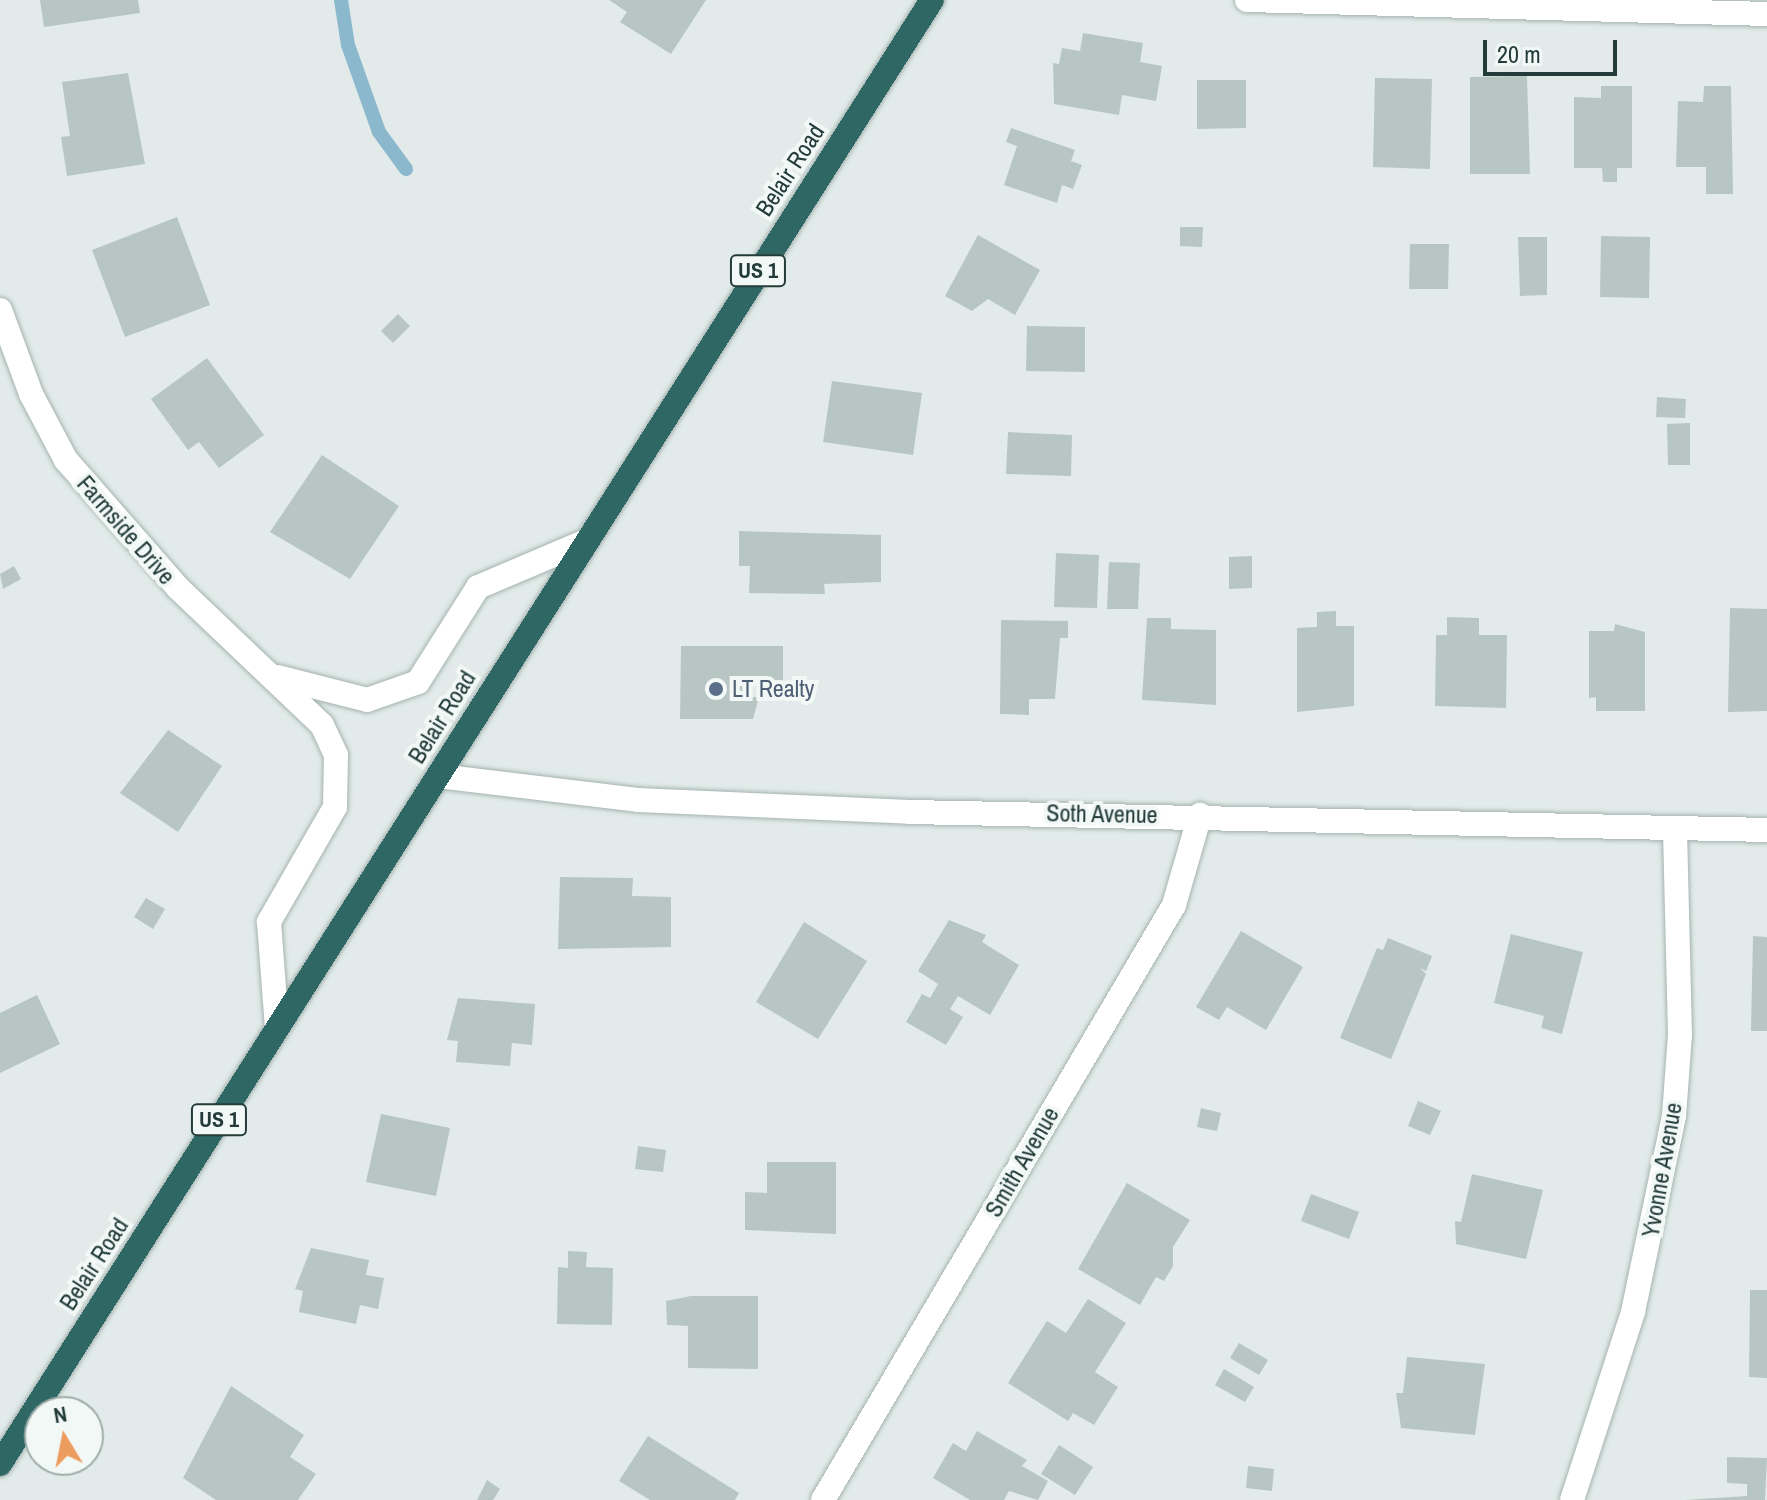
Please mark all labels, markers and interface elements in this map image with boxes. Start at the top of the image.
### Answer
scale bar [1487,24,1621,74]
text: 20 m [1497,38,1541,70]
street label: Belair Road [750,119,830,221]
road number: US 1 [728,253,788,289]
street label: Farmside Drive [71,470,181,590]
street label: Belair Road [402,665,482,769]
place label: LT Realty [732,675,815,703]
marker: LT Realty [707,680,725,698]
street label: Soth Avenue [1046,799,1158,829]
street label: Yvonne Avenue [1636,1100,1688,1240]
street label: Smith Avenue [979,1101,1065,1223]
road number: US 1 [189,1102,249,1138]
street label: Belair Road [54,1213,134,1315]
north arrow [24,1396,104,1476]
text: N [51,1398,69,1430]

